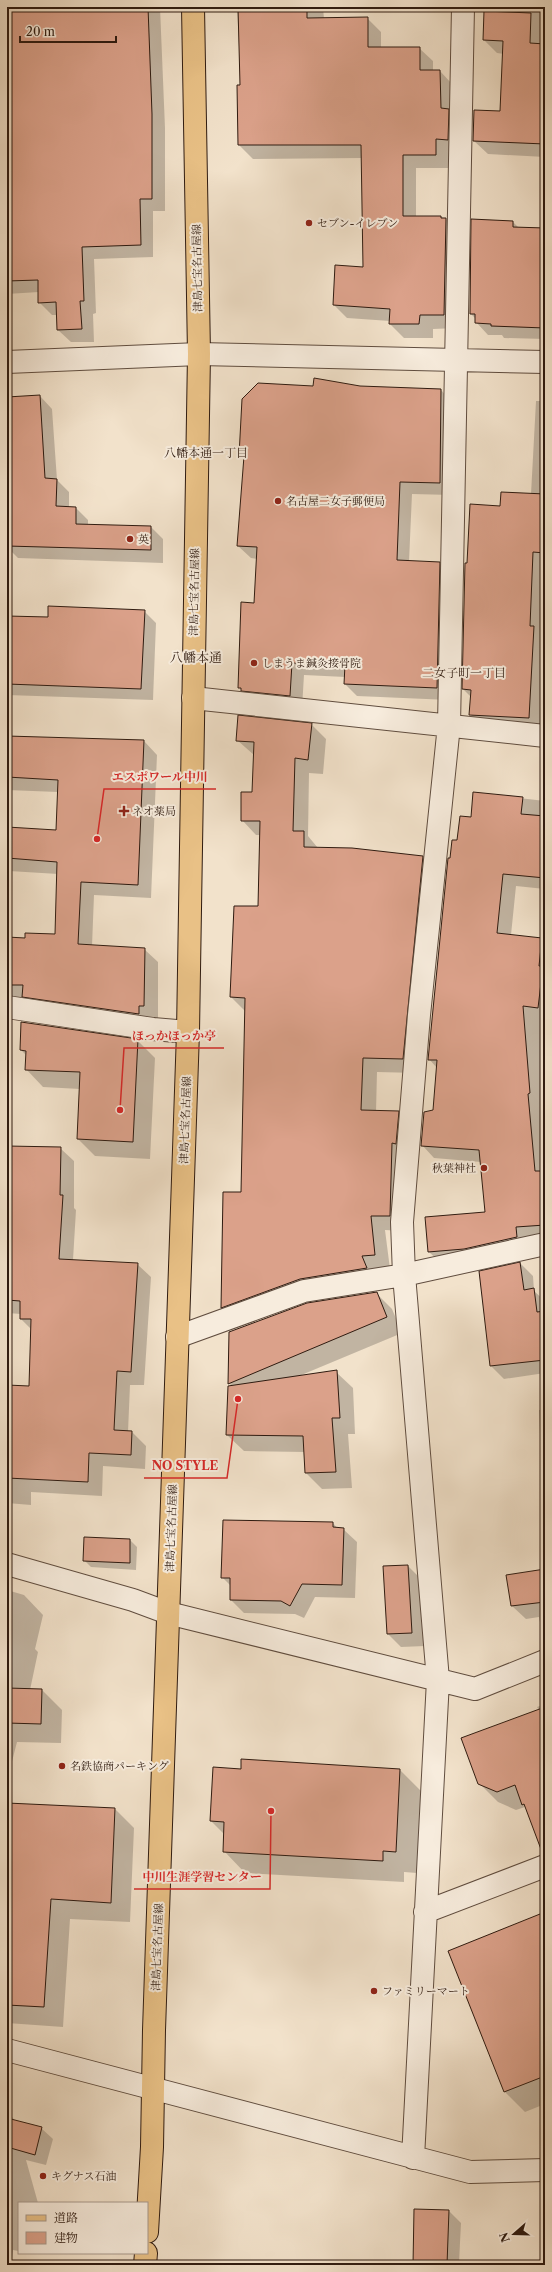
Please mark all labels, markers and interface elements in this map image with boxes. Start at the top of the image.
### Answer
scale bar [20,18,116,44]
text: 20 m [26,24,55,39]
place label: セブン-イレブン [317,216,398,230]
marker: セブン-イレブン [304,218,314,228]
street label: 津島七宝名古屋線 [189,224,205,312]
district label: 八幡本通一丁目 [164,445,248,460]
place label: 名古屋二女子郵便局 [286,494,385,508]
marker: 名古屋二女子郵便局 [273,496,283,506]
place label: 英 [138,532,149,546]
marker: 英 [125,534,135,544]
street label: 津島七宝名古屋線 [186,548,202,636]
district label: 八幡本通 [170,649,222,665]
place label: しまうま鍼灸接骨院 [262,656,361,670]
marker: しまうま鍼灸接骨院 [249,658,259,668]
district label: 二女子町一丁目 [422,665,506,680]
callout: エスポワール中川 [104,765,216,789]
text: エスポワール中川 [112,769,208,784]
place label: ネオ薬局 [132,804,176,818]
marker: ネオ薬局 [119,806,129,816]
callout: ほっかほっか亭 [124,1024,224,1048]
text: ほっかほっか亭 [132,1028,216,1043]
street label: 津島七宝名古屋線 [176,1076,194,1164]
place label: 秋葉神社 [432,1161,476,1175]
marker: 秋葉神社 [479,1163,489,1173]
callout: NO STYLE [144,1454,227,1478]
text: NO STYLE [152,1458,218,1473]
street label: 津島七宝名古屋線 [162,1484,180,1572]
place label: 名鉄協商パーキング [70,1759,169,1773]
marker: 名鉄協商パーキング [57,1761,67,1771]
callout: 中川生涯学習センター [134,1865,270,1889]
text: 中川生涯学習センター [142,1869,262,1884]
street label: 津島七宝名古屋線 [148,1903,166,1991]
place label: ファミリーマート [382,1984,470,1998]
marker: ファミリーマート [369,1986,379,1996]
place label: キグナス石油 [51,2169,117,2183]
marker: キグナス石油 [38,2171,48,2181]
legend [18,2202,148,2254]
text: 道路 [54,2210,78,2225]
north arrow [494,2214,534,2254]
text: 建物 [54,2230,78,2245]
text: N [496,2230,513,2244]

